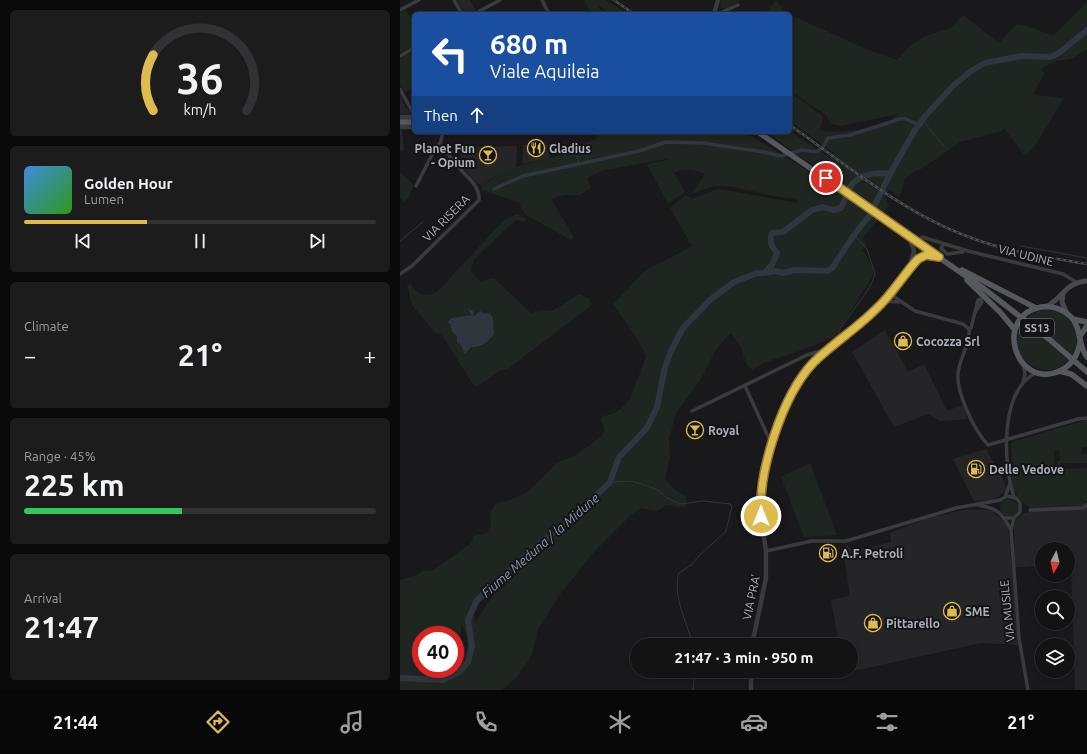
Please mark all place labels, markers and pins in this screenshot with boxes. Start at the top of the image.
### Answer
restaurant icon: Gladius [526,138,546,158]
place label: Planet Fun - Opium [415,142,475,169]
place label: Gladius [549,142,591,155]
bar icon: Planet Fun - Opium [478,145,498,165]
pin [809,161,843,195]
shop icon: Cocozza Srl [893,331,913,351]
place label: Cocozza Srl [916,335,980,348]
bar icon: Royal [685,420,705,440]
place label: Royal [708,424,740,437]
fuel station icon: Delle Vedove [966,459,986,479]
place label: Delle Vedove [989,463,1064,476]
fuel station icon: A.F. Petroli [818,543,838,563]
place label: A.F. Petroli [841,547,903,560]
shop icon: SME [942,601,962,621]
place label: SME [965,605,990,618]
shop icon: Pittarello [863,613,883,633]
place label: Pittarello [886,617,940,630]

